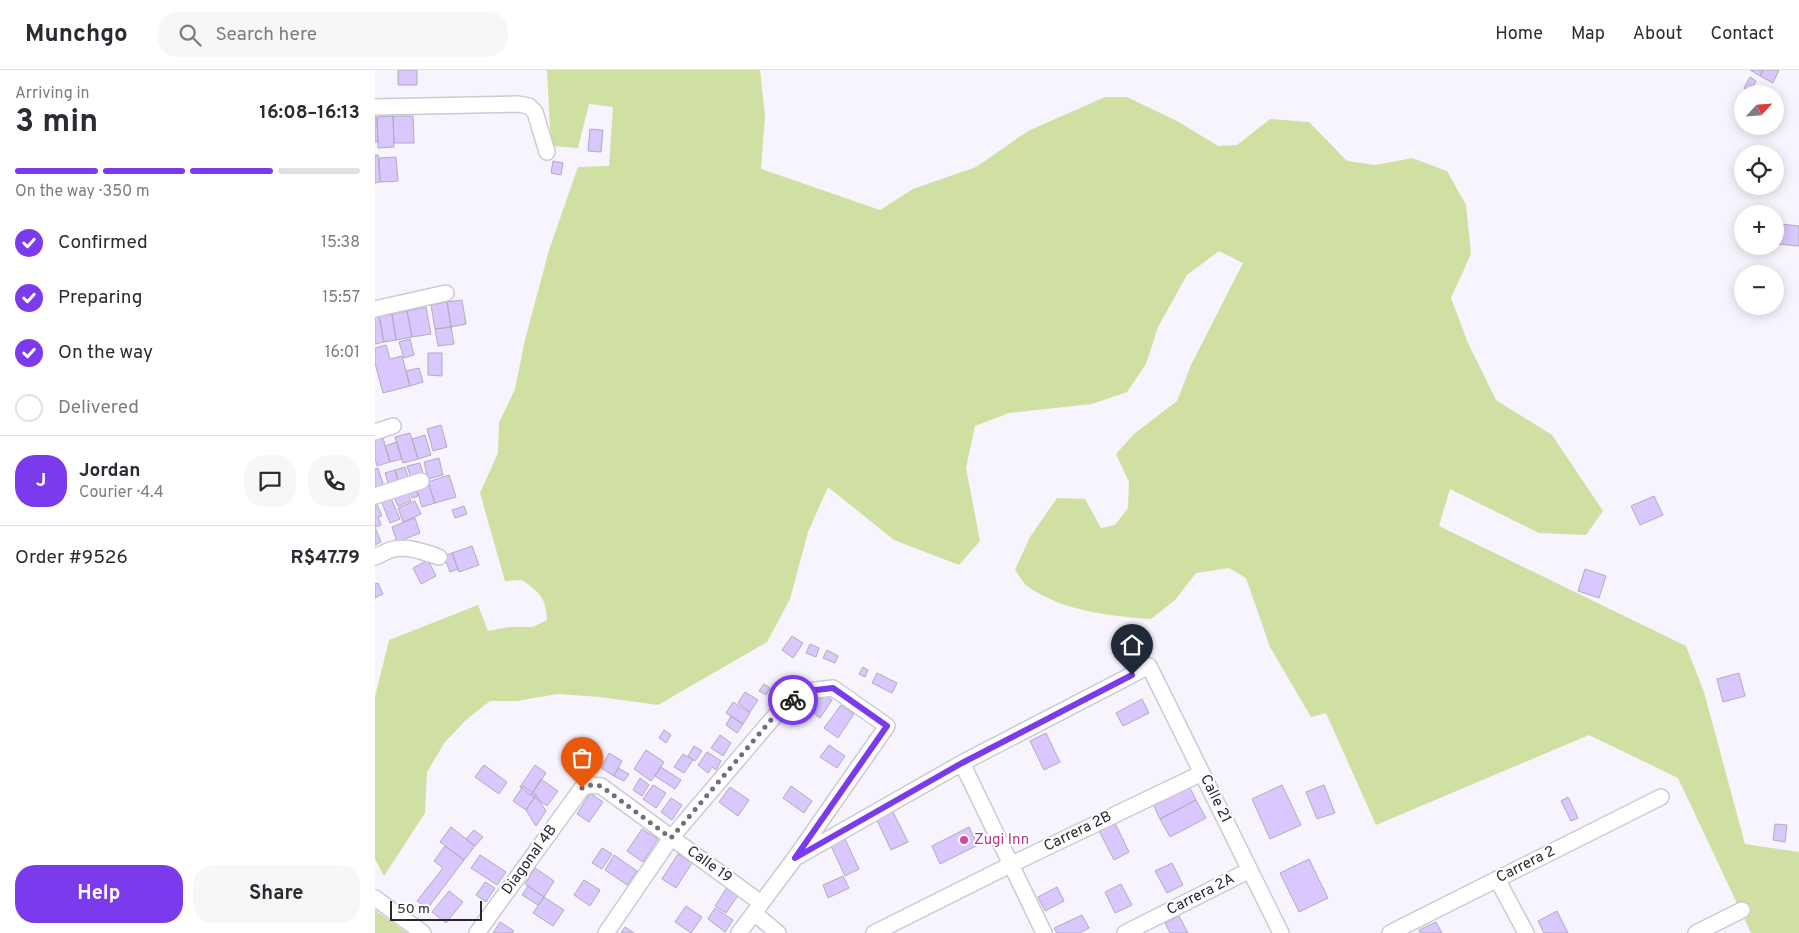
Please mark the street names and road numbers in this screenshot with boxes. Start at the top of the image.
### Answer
street label: Calle 21 [1195,772,1235,826]
street label: Carrera 2B [1041,807,1115,857]
street label: Diagonal 4B [498,821,562,899]
street label: Calle 19 [683,842,735,888]
street label: Carrera 2 [1493,842,1559,888]
street label: Carrera 2A [1164,870,1238,920]

